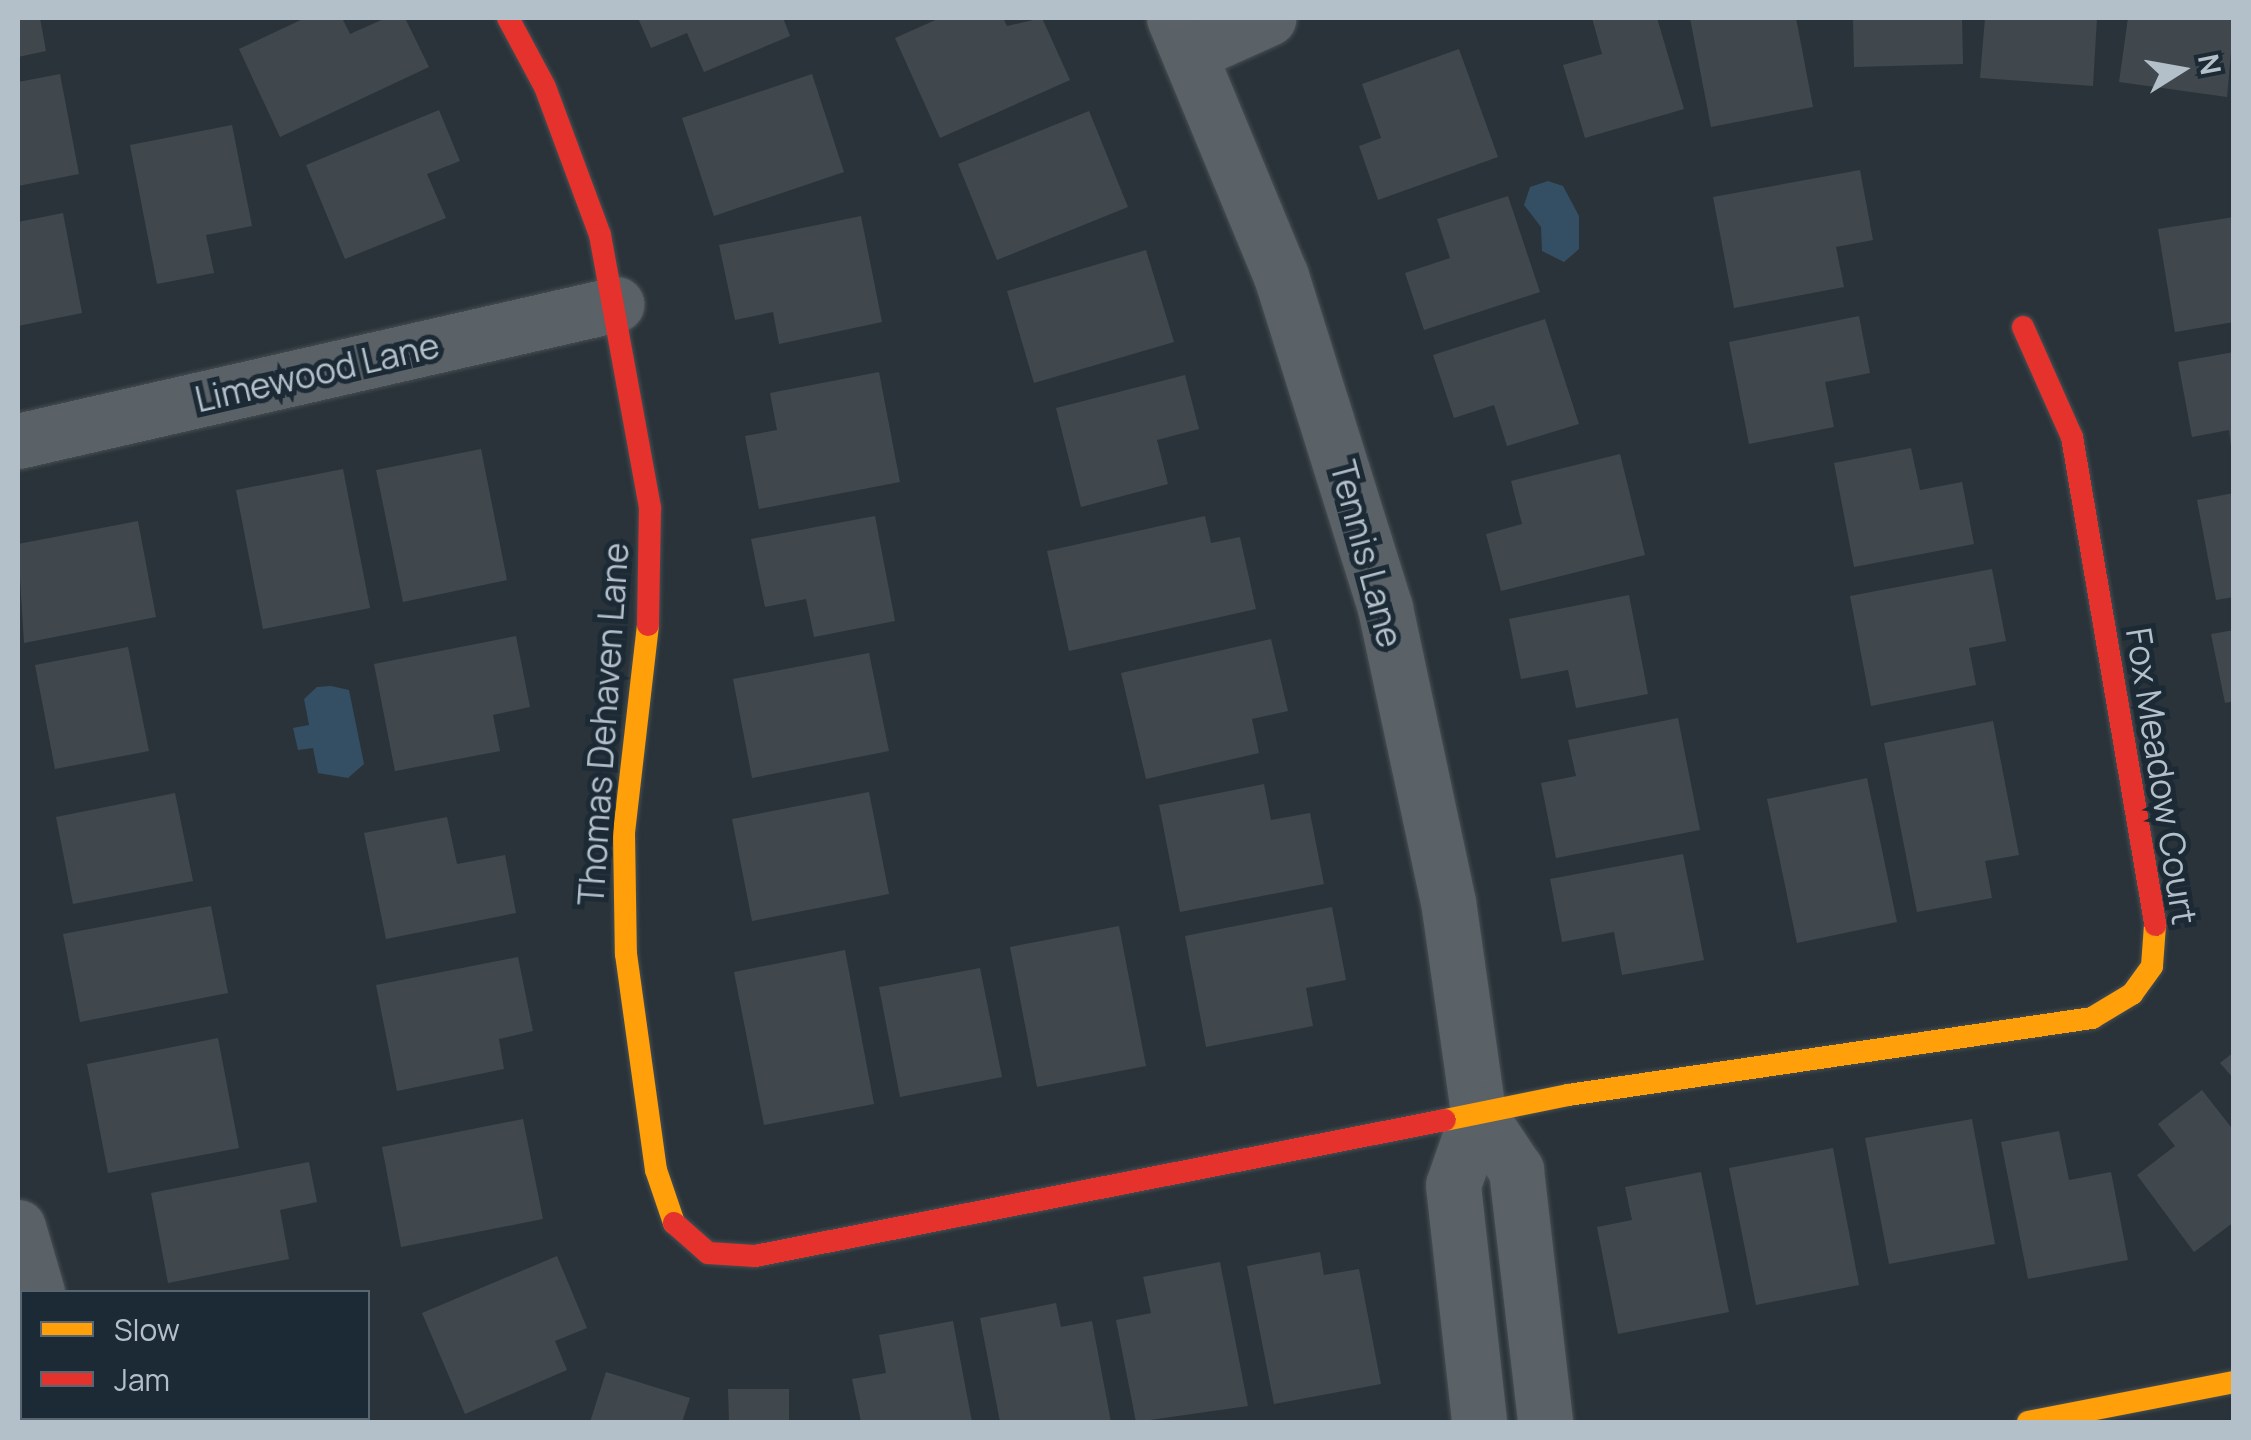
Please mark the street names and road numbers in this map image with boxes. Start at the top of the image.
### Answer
street label: Limewood Lane [191,324,443,420]
street label: Tennis Lane [1322,456,1412,652]
street label: Thomas Dehaven Lane [569,541,637,907]
street label: Fox Meadow Court [2118,625,2206,927]

